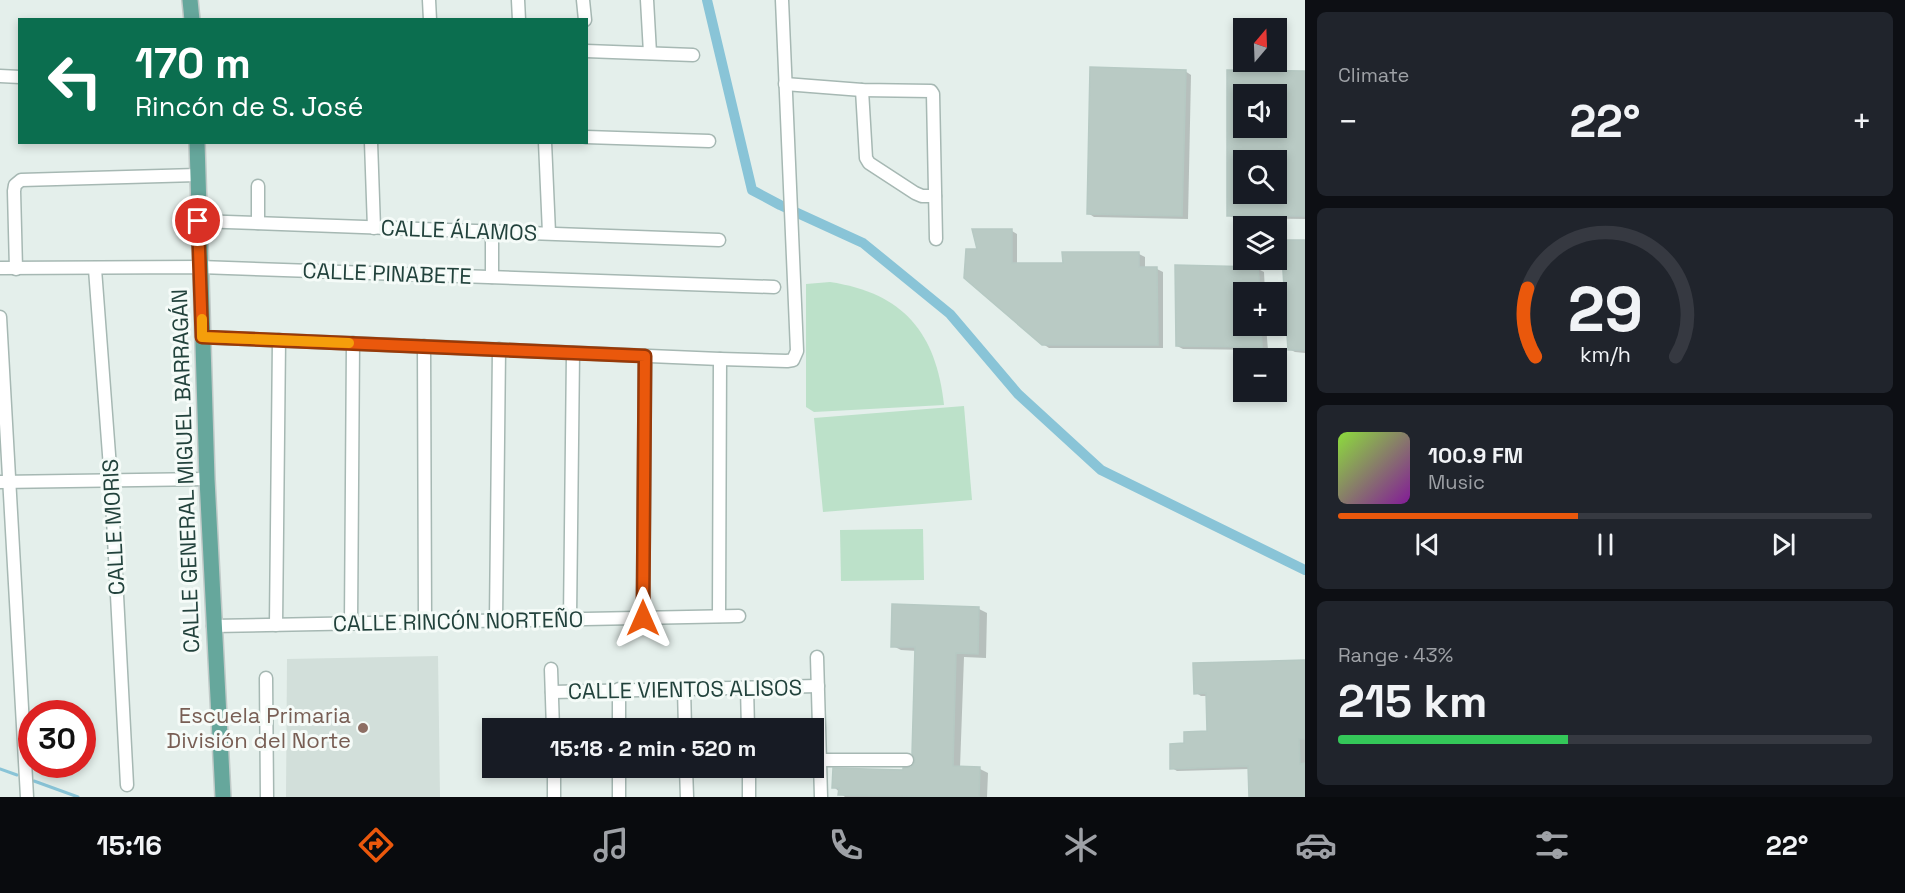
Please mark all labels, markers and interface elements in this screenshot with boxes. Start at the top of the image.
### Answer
north arrow [1233,18,1287,72]
map controls [1233,18,1287,402]
text: 170 m [135,37,251,90]
icon: left [36,42,114,120]
text: Climate [1338,62,1409,88]
button: sound [1233,84,1287,138]
text: Rincón de S. José [135,89,363,124]
text: 22° [1569,93,1641,150]
text: − [1338,101,1358,143]
text: + [1852,101,1872,143]
button: search [1233,150,1287,204]
pin [172,195,223,246]
icon: arrive [181,204,214,237]
street label: CALLE ÁLAMOS [380,213,538,247]
button: layers [1233,216,1287,270]
street label: CALLE PINABETE [302,256,472,290]
text: 29 [1567,271,1643,350]
button: + [1233,282,1287,336]
street label: CALLE GENERAL MIGUEL BARRAGÁN [165,288,205,654]
text: km/h [1579,342,1631,369]
button: − [1233,348,1287,402]
text: 100.9 FM [1428,441,1523,469]
street label: CALLE MORIS [95,458,131,596]
text: Music [1428,469,1485,495]
icon: previous [1411,528,1444,561]
icon: pause [1589,528,1622,561]
icon: next [1767,528,1800,561]
position arrow [611,586,675,650]
street label: CALLE RINCÓN NORTEÑO [333,605,583,637]
text: Range · 43% [1338,642,1453,668]
street label: CALLE VIENTOS ALISOS [568,673,802,705]
text: 215 km [1338,673,1487,730]
speed limit sign: 30 [18,700,96,778]
place label: Escuela Primaria División del Norte [167,701,351,754]
marker: Escuela Primaria División del Norte [356,721,370,735]
text: 15:18 · 2 min · 520 m [550,734,756,762]
icon: directions [355,824,397,866]
icon: music [590,824,632,866]
icon: phone [825,824,867,866]
icon: climate [1060,824,1102,866]
icon: car [1295,824,1337,866]
icon: filters [1531,824,1573,866]
text: 15:16 [97,828,162,863]
text: 22° [1766,828,1808,863]

